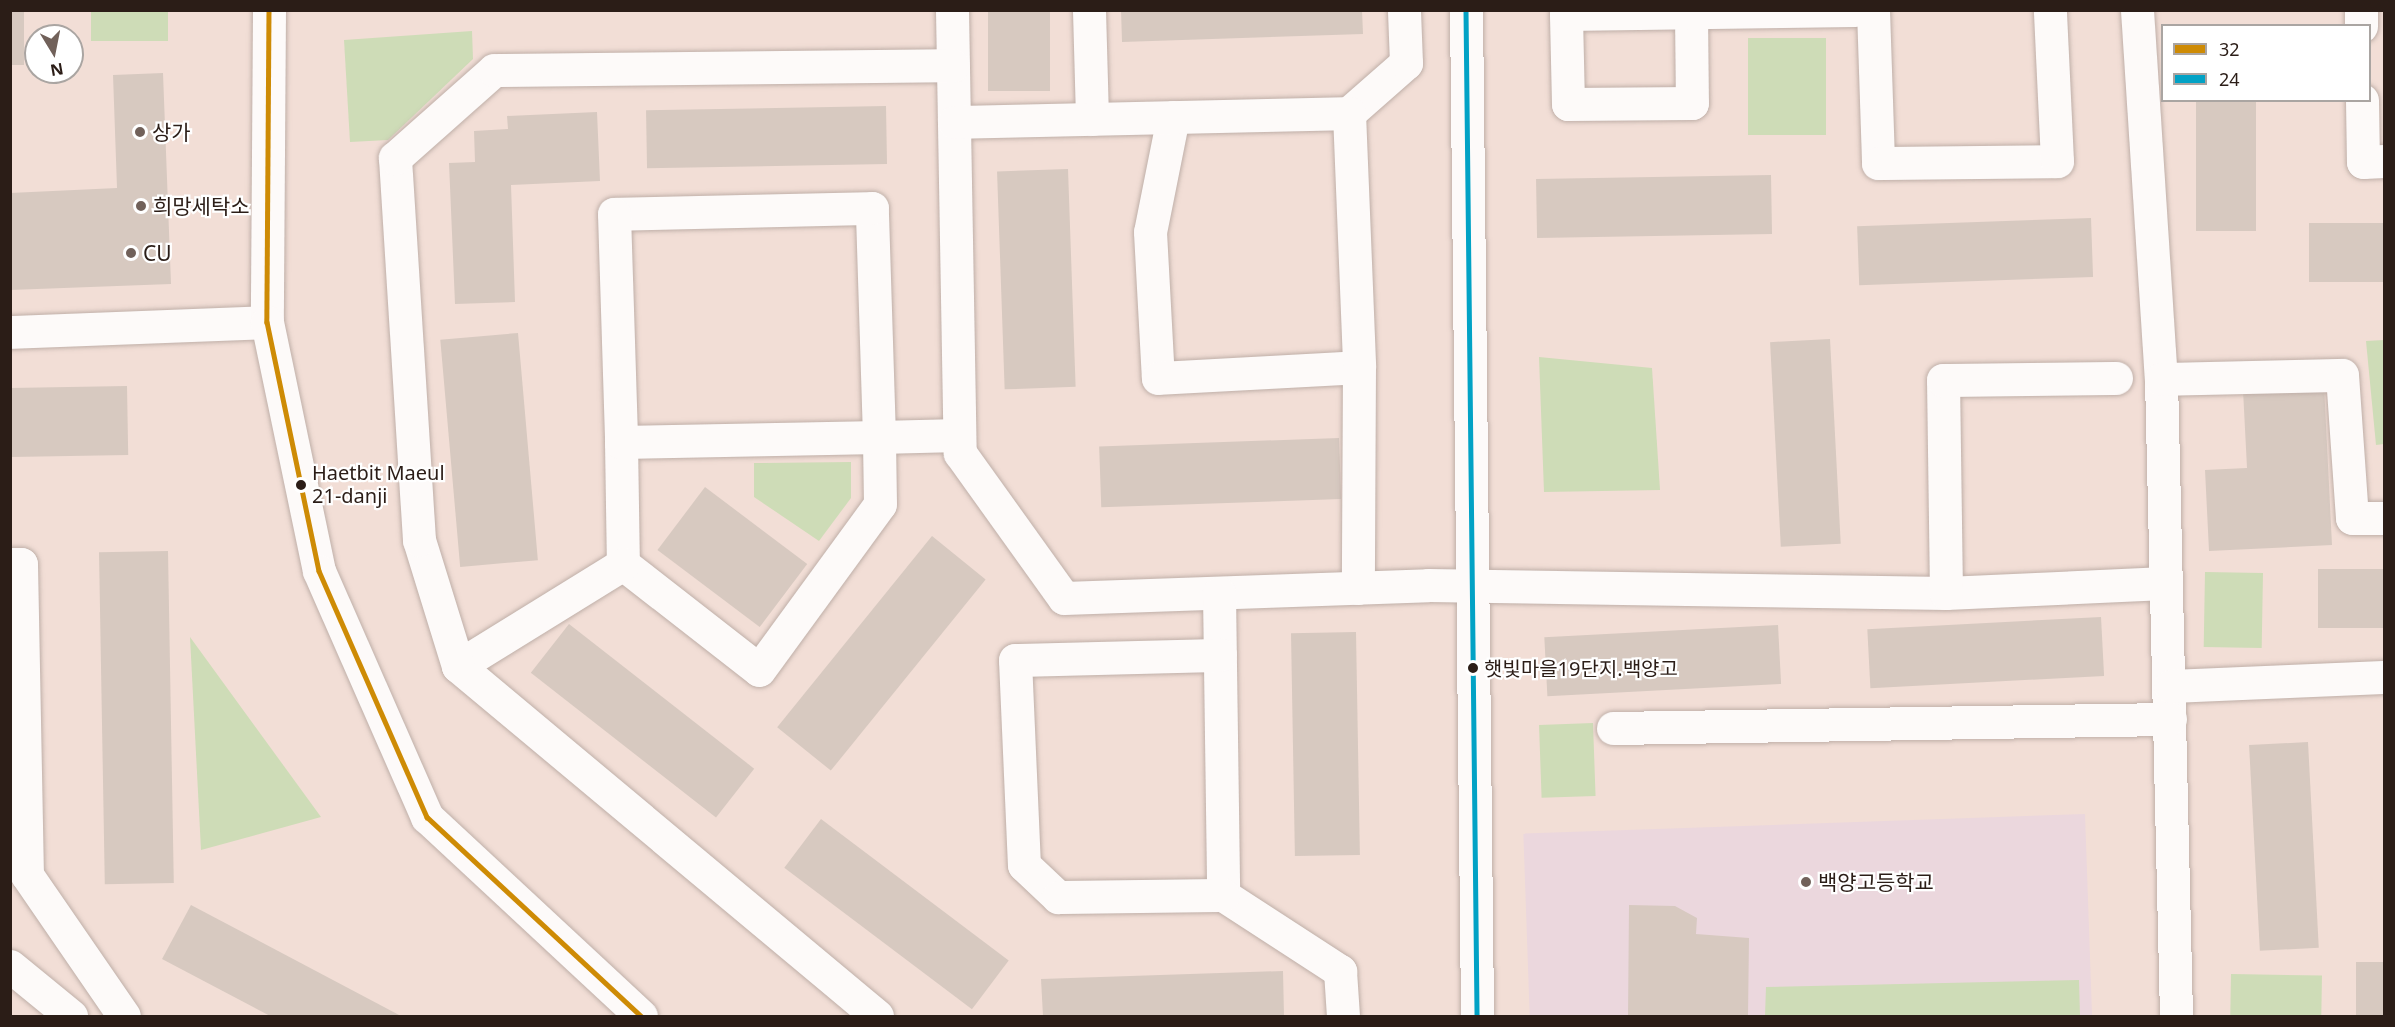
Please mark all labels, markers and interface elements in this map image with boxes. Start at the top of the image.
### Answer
north arrow [24,24,84,84]
legend [2161,24,2371,102]
text: 32 [2219,37,2240,61]
text: N [48,58,65,82]
text: 24 [2219,67,2240,91]
place label: 상가 [152,119,191,145]
marker: 상가 [133,125,147,139]
place label: 희망세탁소 [153,193,250,219]
marker: 희망세탁소 [134,199,148,213]
place label: CU [143,240,172,266]
marker: CU [124,246,138,260]
place label: Haetbit Maeul 21-danji [312,461,445,508]
marker: Haetbit Maeul 21-danji [295,479,307,491]
place label: 햇빛마을19단지.백양고 [1484,656,1678,680]
marker: 햇빛마을19단지.백양고 [1467,662,1479,674]
place label: 백양고등학교 [1818,869,1934,895]
marker: 백양고등학교 [1799,875,1813,889]

